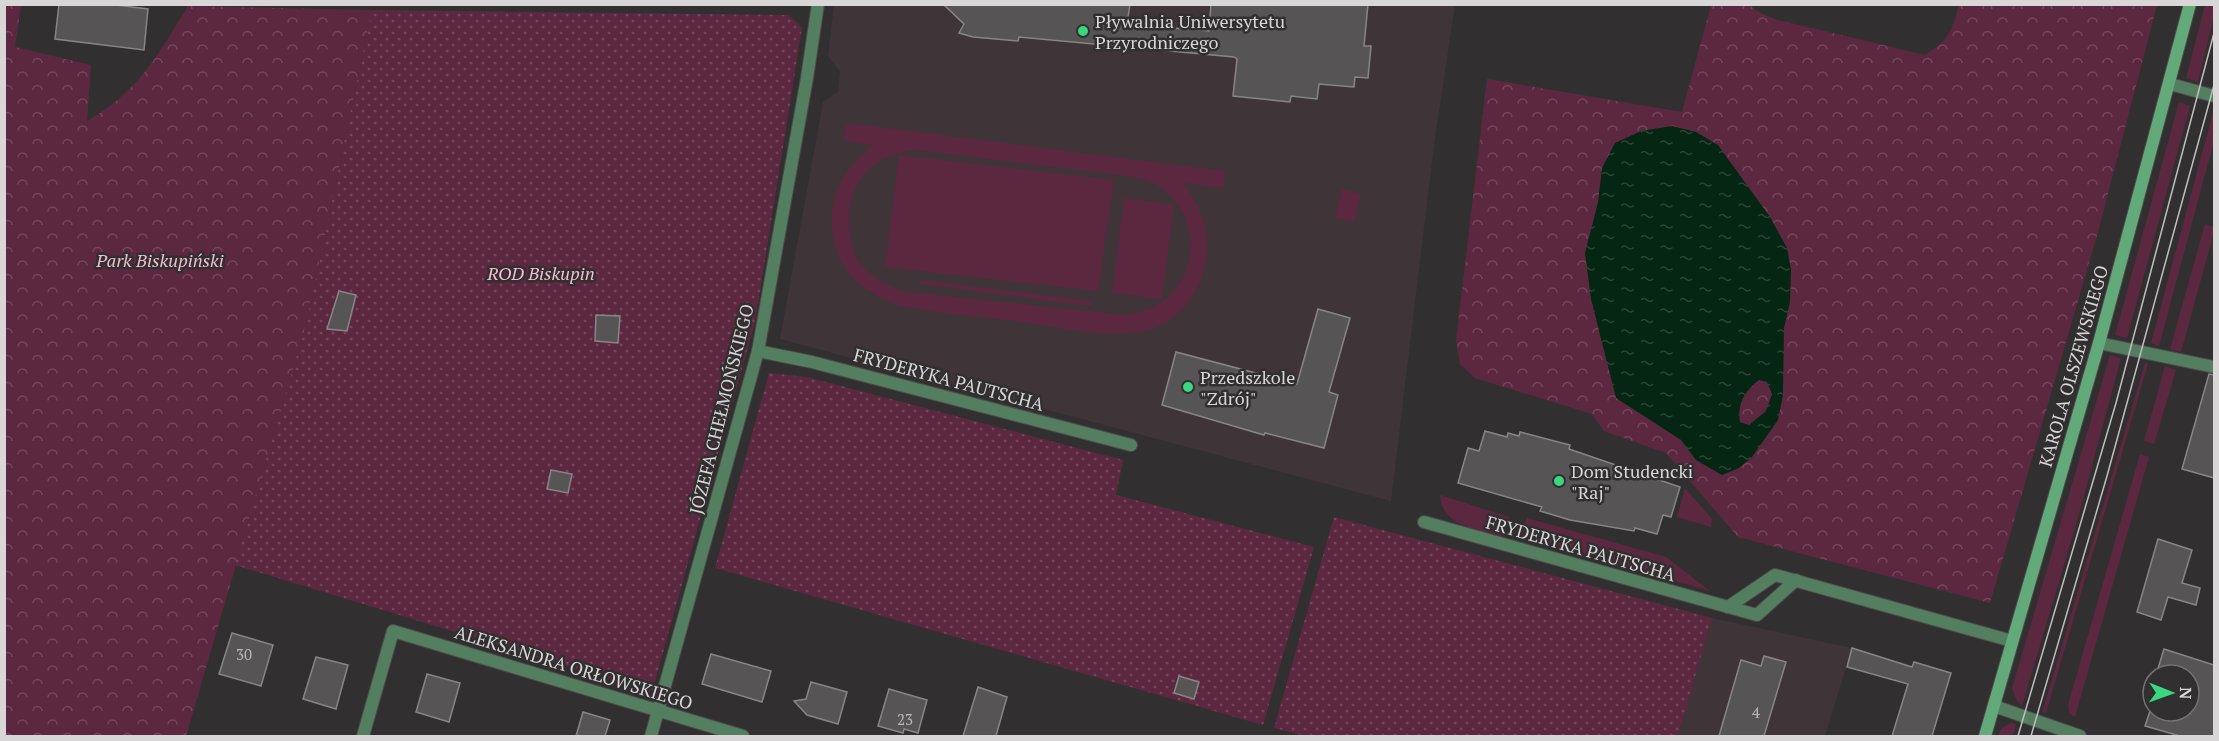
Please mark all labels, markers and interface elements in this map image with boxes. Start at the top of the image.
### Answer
place label: Pływalnia Uniwersytetu Przyrodniczego [1095,9,1285,54]
marker: Pływalnia Uniwersytetu Przyrodniczego [1076,24,1090,38]
park label: Park Biskupiński [95,248,224,272]
park label: ROD Biskupin [486,261,595,285]
street label: KAROLA OLSZEWSKIEGO [2033,262,2113,470]
street label: JÓZEFA CHEŁMOŃSKIEGO [683,301,759,517]
street label: FRYDERYKA PAUTSCHA [851,342,1047,416]
place label: Przedszkole "Zdrój" [1200,365,1295,410]
marker: Przedszkole "Zdrój" [1181,380,1195,394]
place label: Dom Studencki "Raj" [1571,459,1693,504]
marker: Dom Studencki "Raj" [1552,474,1566,488]
street label: FRYDERYKA PAUTSCHA [1483,509,1679,587]
street label: ALEKSANDRA ORŁOWSKIEGO [452,619,696,715]
house number: 30 [236,644,252,664]
north arrow [2141,663,2201,723]
text: N [2175,687,2197,700]
house number: 4 [1752,702,1760,722]
house number: 23 [897,709,913,729]

